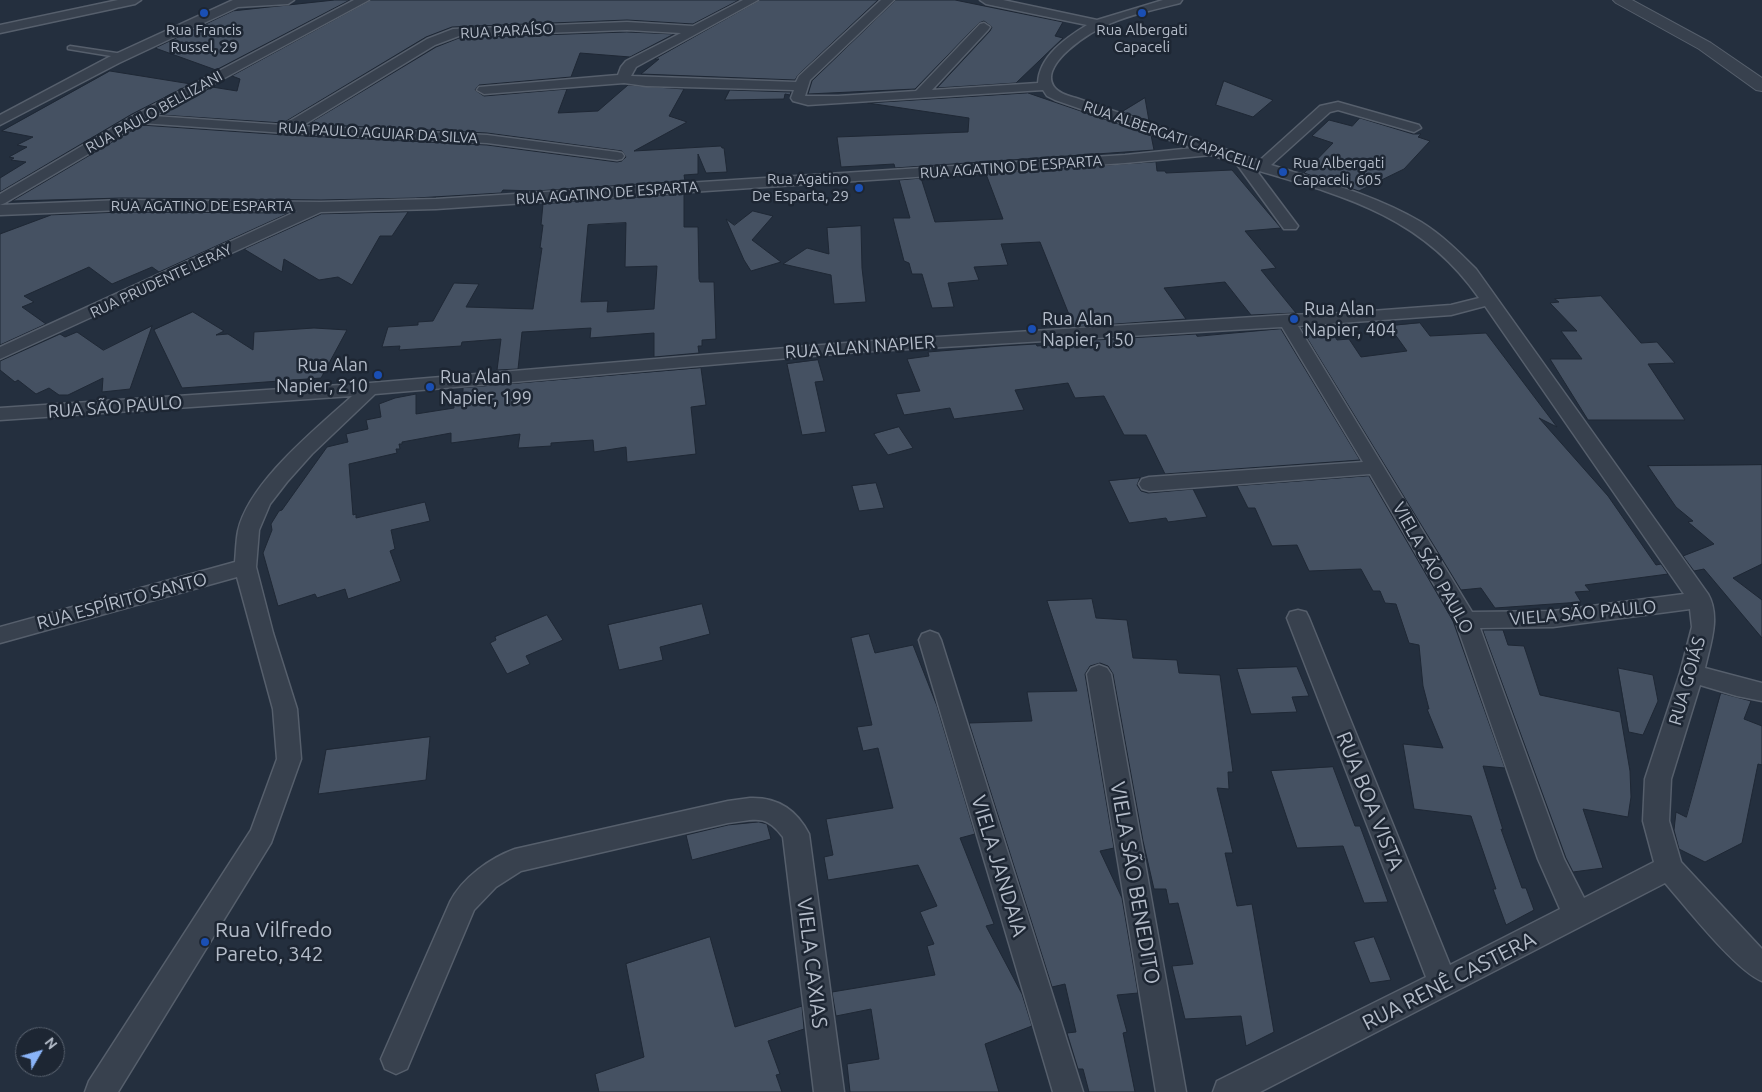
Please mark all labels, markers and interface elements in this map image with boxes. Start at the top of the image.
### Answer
marker: Rua Francis Russel, 29 [198,7,210,19]
marker: Rua Albergati Capaceli [1136,7,1148,19]
street label: RUA PARAÍSO [460,20,554,42]
place label: Rua Francis Russel, 29 [166,21,242,56]
place label: Rua Albergati Capaceli [1096,21,1188,56]
street label: RUA PAULO BELLIZANI [83,67,225,157]
street label: RUA ALBERGATI CAPACELLI [1081,97,1263,175]
street label: RUA PAULO AGUIAR DA SILVA [278,119,478,147]
street label: RUA AGATINO DE ESPARTA [919,152,1103,182]
place label: Rua Albergati Capaceli, 605 [1293,154,1384,189]
marker: Rua Albergati Capaceli, 605 [1277,166,1289,178]
place label: Rua Agatino De Esparta, 29 [752,170,849,205]
street label: RUA AGATINO DE ESPARTA [515,178,699,208]
marker: Rua Agatino De Esparta, 29 [853,182,865,194]
street label: RUA AGATINO DE ESPARTA [111,197,293,215]
street label: RUA PRUDENTE LERAY [87,240,235,322]
place label: Rua Alan Napier, 404 [1304,298,1396,340]
place label: Rua Alan Napier, 150 [1042,308,1134,350]
marker: Rua Alan Napier, 404 [1288,313,1300,325]
marker: Rua Alan Napier, 150 [1026,323,1038,335]
street label: RUA ALAN NAPIER [784,331,936,363]
place label: Rua Alan Napier, 210 [276,354,368,396]
place label: Rua Alan Napier, 199 [440,366,532,408]
marker: Rua Alan Napier, 210 [372,369,384,381]
marker: Rua Alan Napier, 199 [424,381,436,393]
street label: RUA SÃO PAULO [47,392,183,422]
street label: VIELA SÃO PAULO [1388,498,1478,638]
street label: RUA ESPÍRITO SANTO [34,568,210,634]
street label: VIELA SĀO PAULO [1509,596,1657,630]
street label: RUA GOIÁS [1664,634,1710,728]
street label: RUA BOA VISTA [1331,728,1409,874]
street label: VIELA SÃO BENEDITO [1105,780,1165,986]
street label: VIELA JANDAIA [966,792,1032,940]
street label: VIELA CAXIAS [792,896,832,1030]
place label: Rua Vilfredo Pareto, 342 [215,917,332,967]
street label: RUA RENÊ CASTERA [1358,926,1540,1036]
marker: Rua Vilfredo Pareto, 342 [199,936,211,948]
north arrow [15,1027,65,1077]
text: N [42,1034,61,1052]

